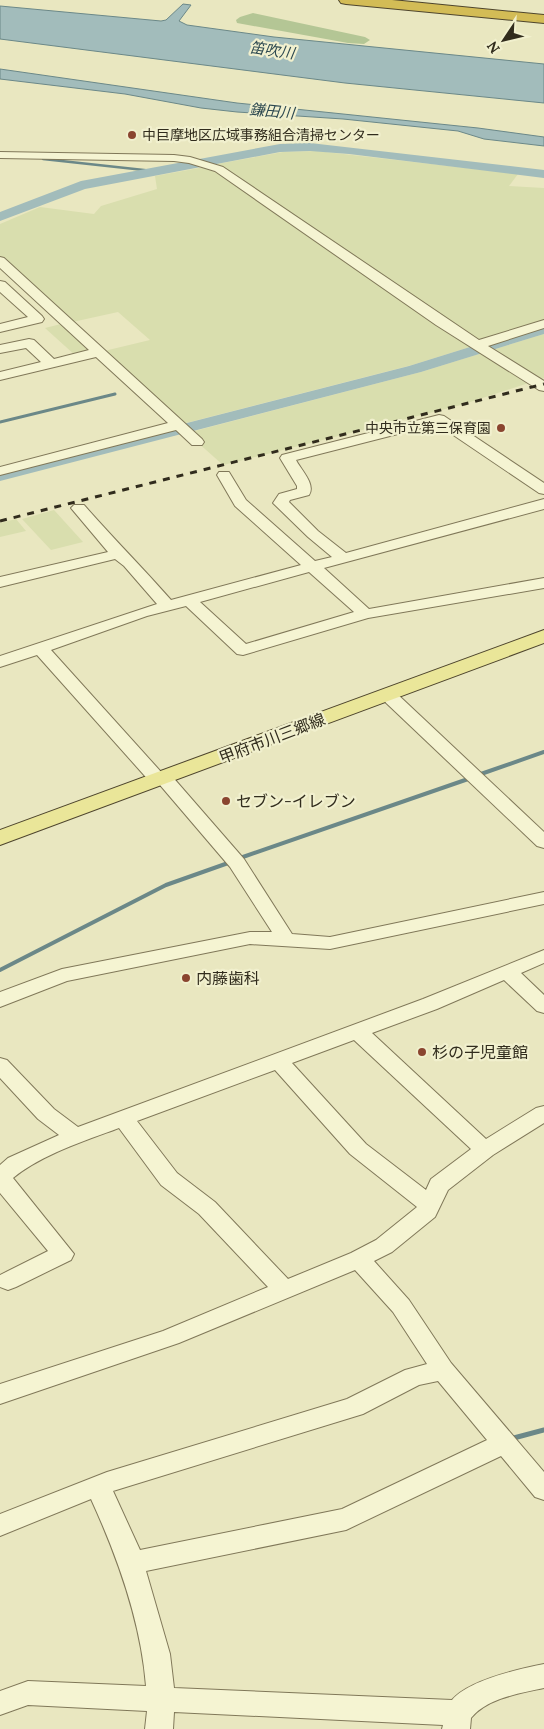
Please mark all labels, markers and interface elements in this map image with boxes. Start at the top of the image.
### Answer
north arrow [479,15,529,65]
water label: 笛吹川 [248,37,298,63]
text: N [483,38,504,57]
water label: 鎌田川 [249,100,297,123]
place label: 中巨摩地区広域事務組合清掃センター [142,126,380,144]
marker: 中巨摩地区広域事務組合清掃センター [126,129,138,141]
place label: 中央市立第三保育園 [365,419,491,437]
marker: 中央市立第三保育園 [495,422,507,434]
street label: 甲府市川三郷線 [216,709,328,767]
place label: セブン-イレブン [236,791,356,811]
marker: セブン-イレブン [220,795,232,807]
place label: 内藤歯科 [196,968,260,988]
marker: 内藤歯科 [180,972,192,984]
place label: 杉の子児童館 [432,1042,528,1062]
marker: 杉の子児童館 [416,1046,428,1058]

